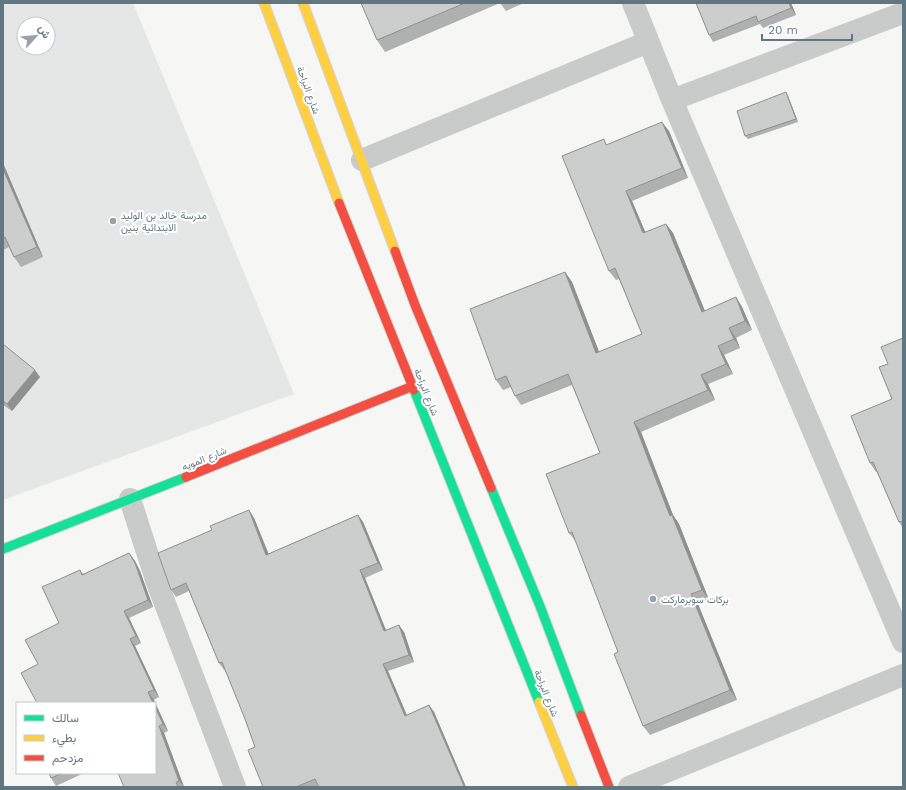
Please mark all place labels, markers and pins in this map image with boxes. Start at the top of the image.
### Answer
place label: مدرسة خالد بن الوليد الابتدائية بنين [121,210,207,234]
marker: مدرسة خالد بن الوليد الابتدائية بنين [108,216,118,226]
marker: بركات سوبرماركت [648,594,658,604]
place label: بركات سوبرماركت [661,594,729,606]

